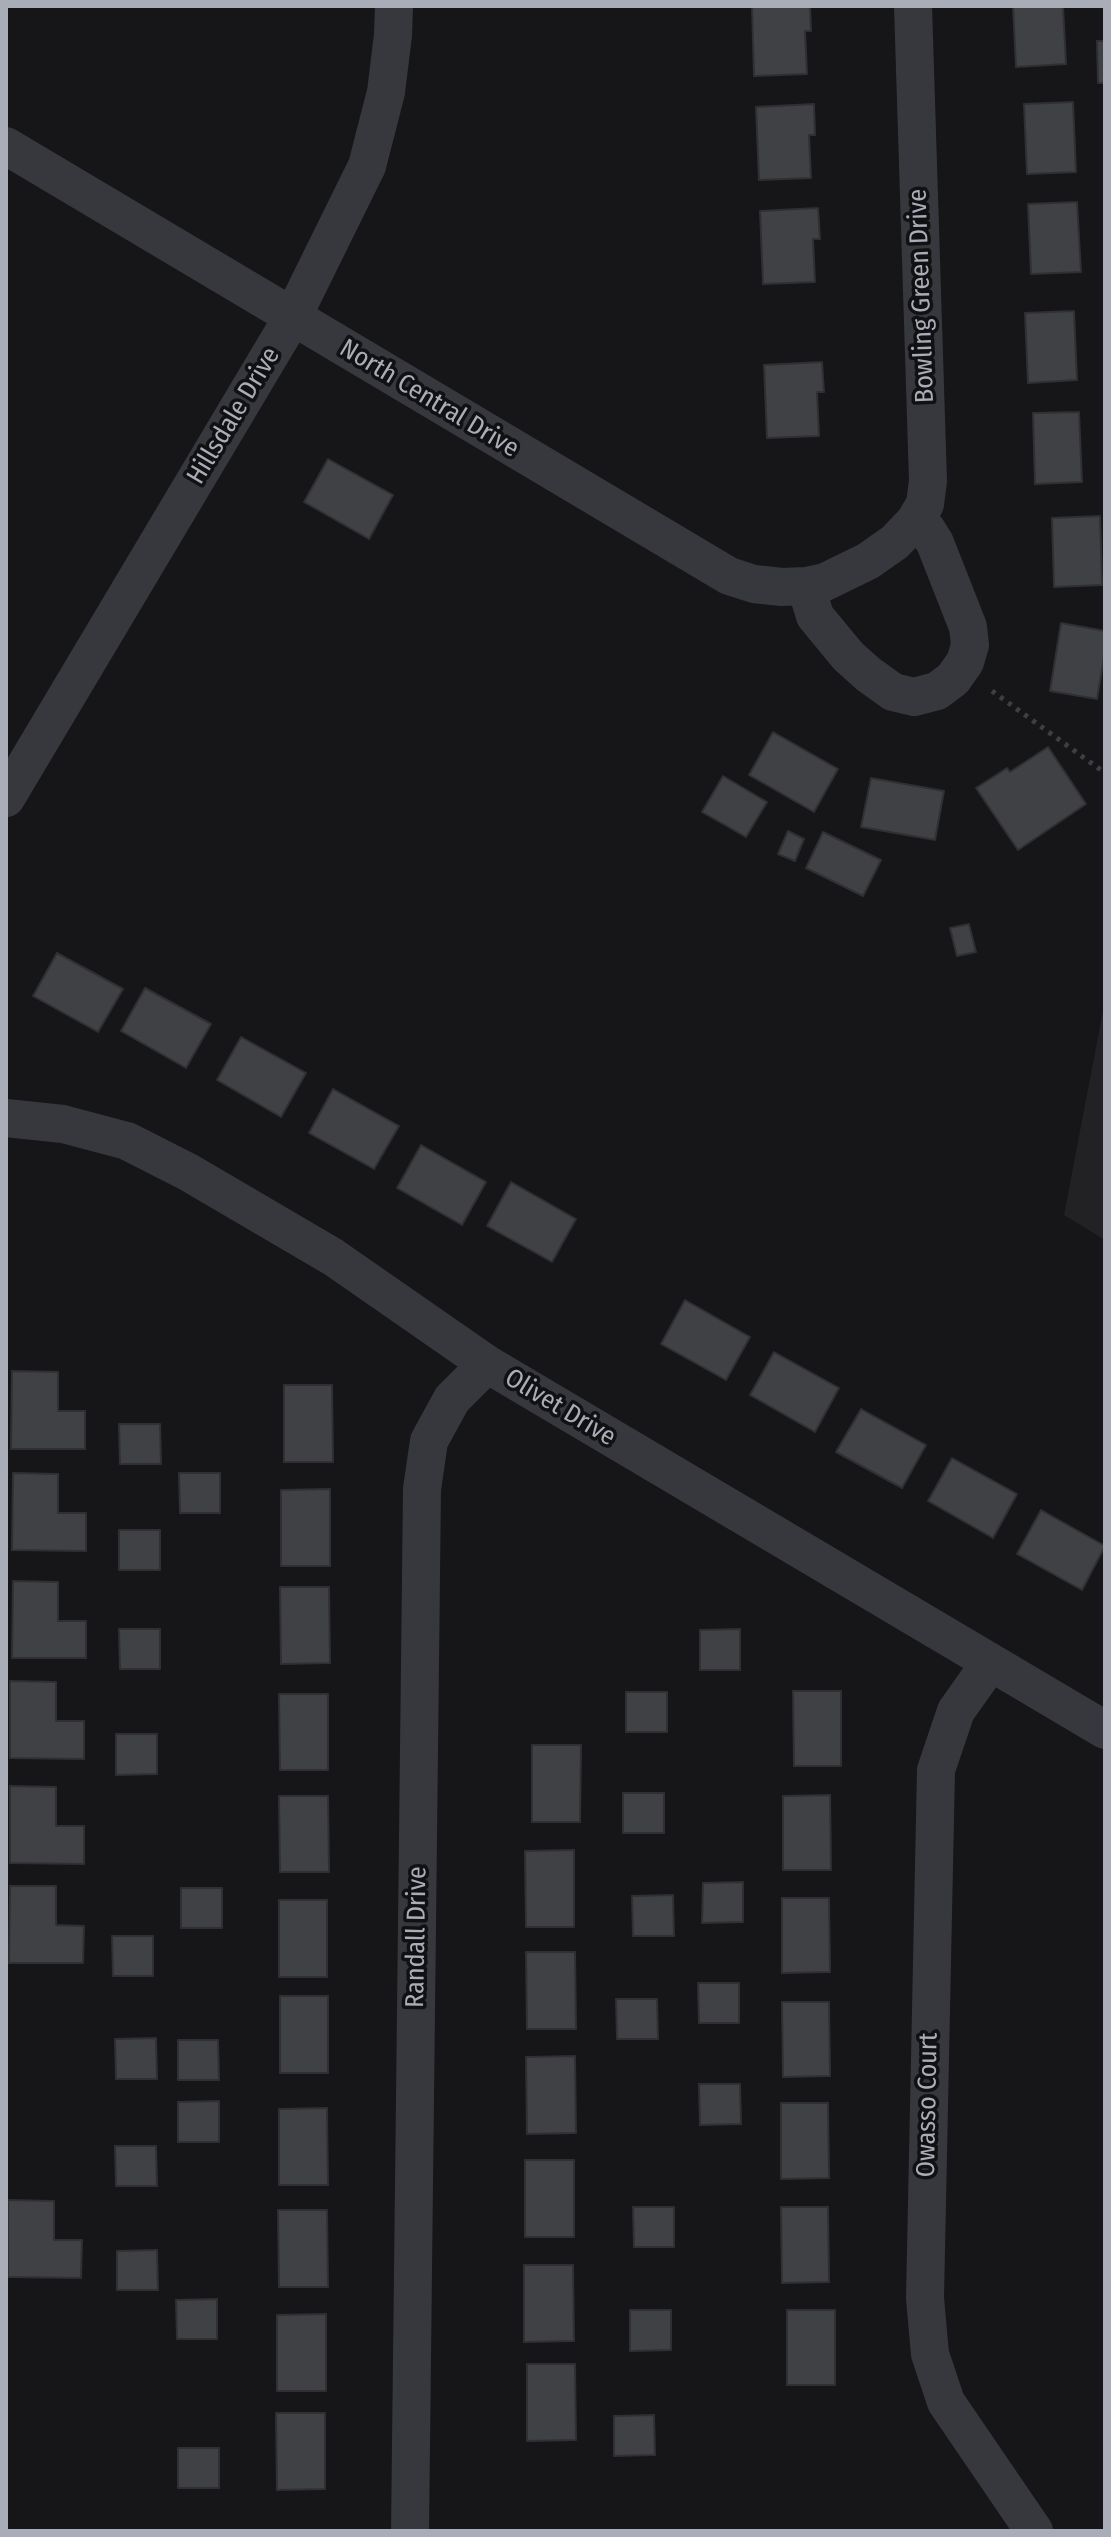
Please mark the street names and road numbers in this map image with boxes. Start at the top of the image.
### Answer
street label: Bowling Green Drive [903,188,941,404]
street label: North Central Drive [334,333,524,465]
street label: Hillsdale Drive [181,342,287,490]
street label: Olivet Drive [499,1363,621,1453]
street label: Randall Drive [400,1866,434,2008]
street label: Owasso Court [911,2032,945,2178]

